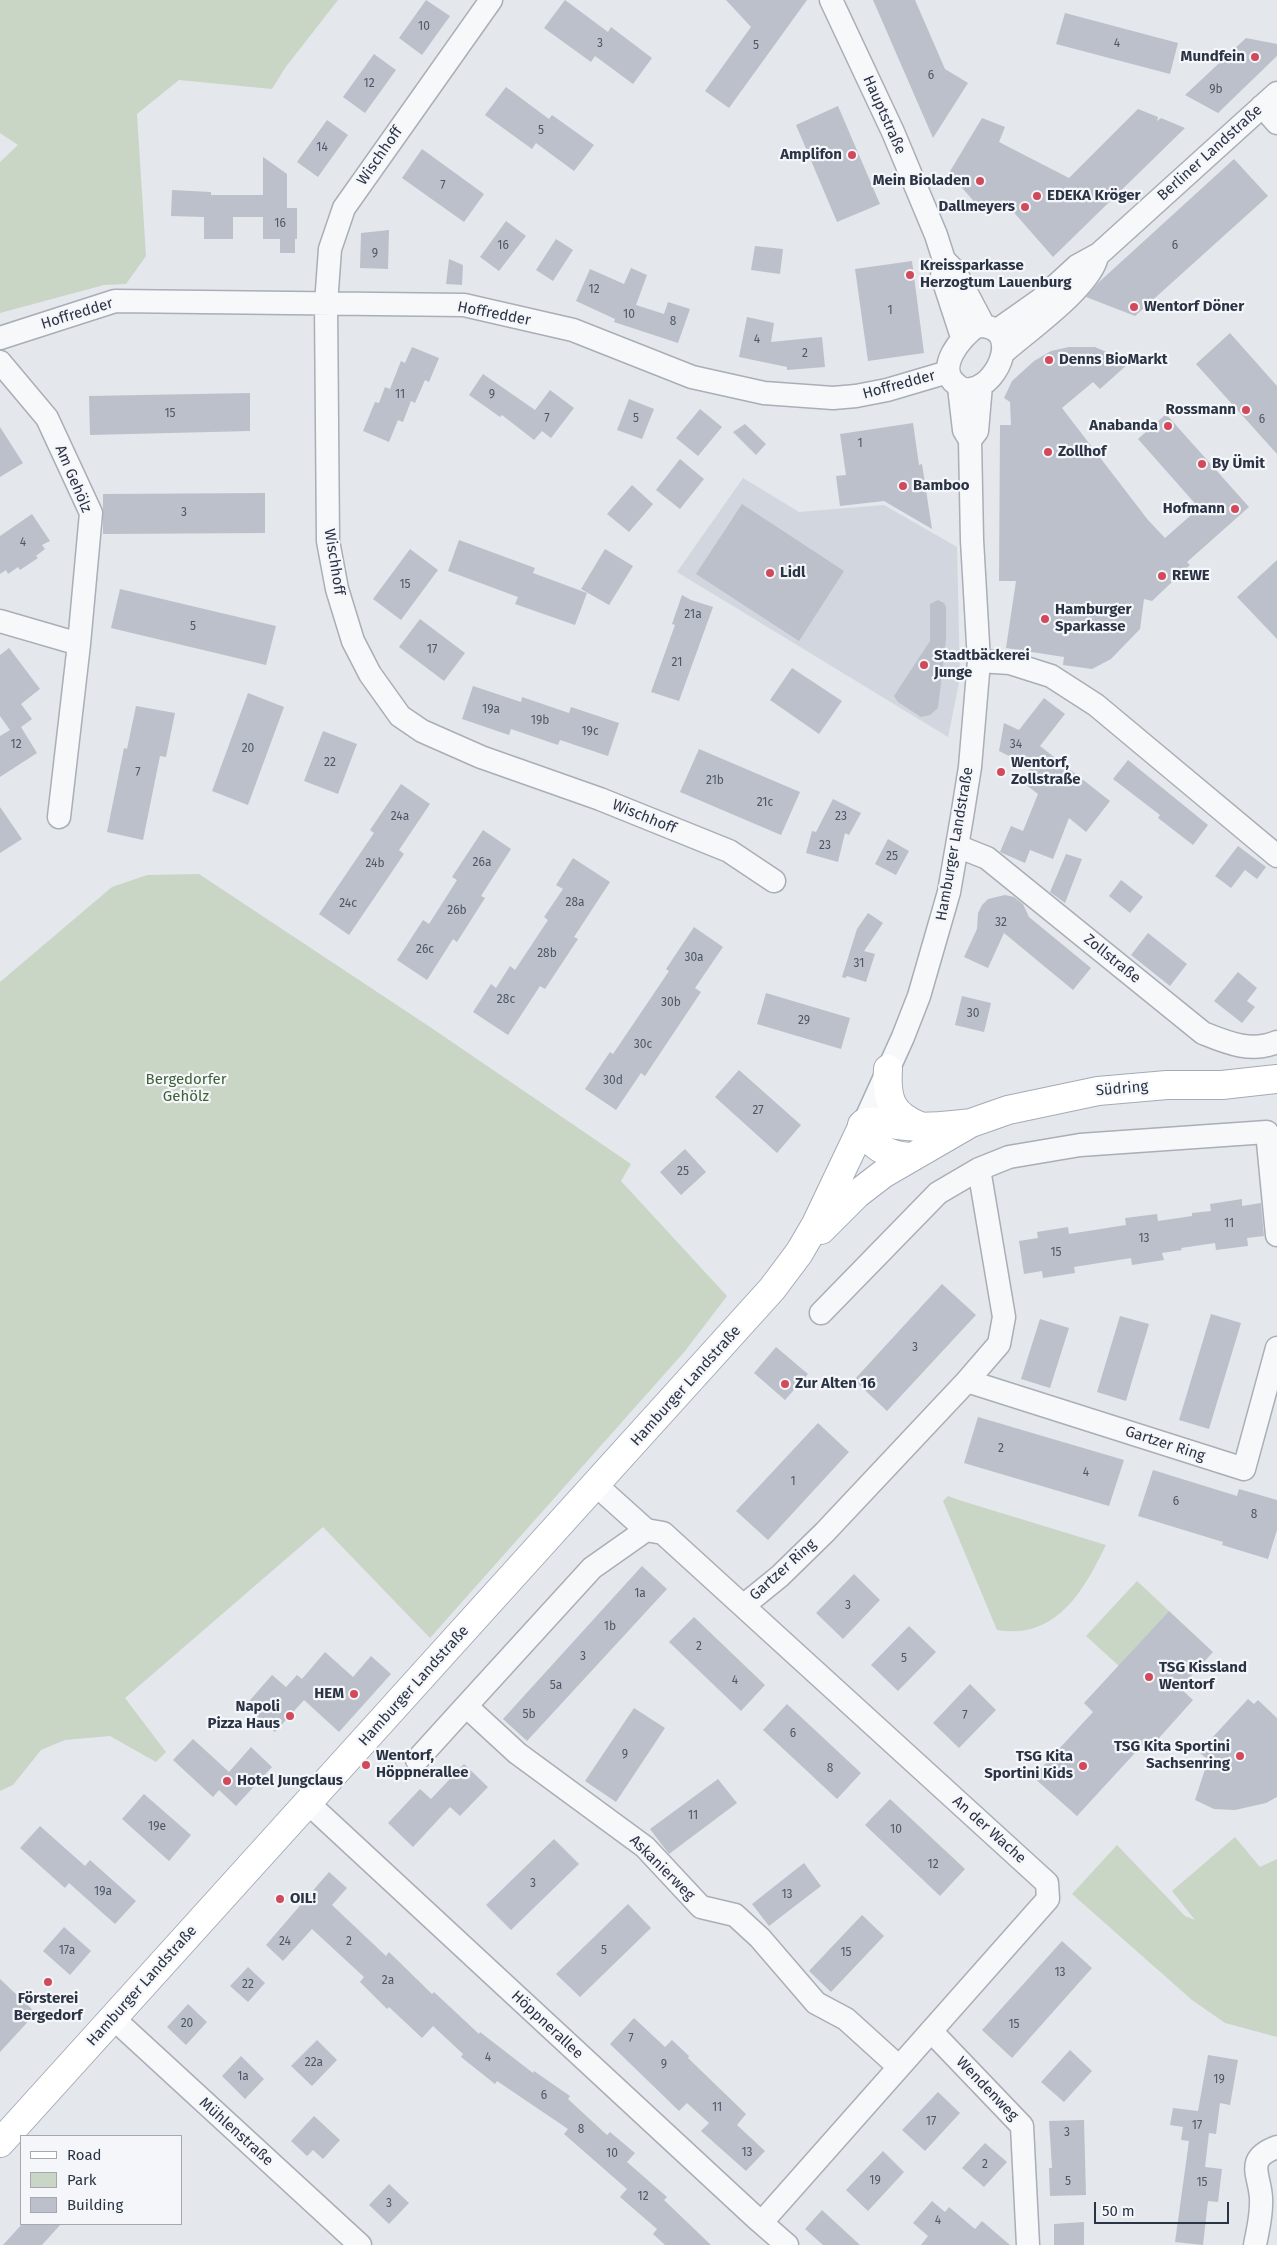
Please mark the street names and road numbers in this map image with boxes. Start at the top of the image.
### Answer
street label: Hauptstraße [859,73,909,157]
street label: Berliner Landstraße [1154,101,1266,205]
street label: Wischhoff [353,123,407,189]
street label: Hoffredder [39,295,115,333]
street label: Hoffredder [456,298,532,330]
street label: Hoffredder [861,367,937,403]
street label: Am Gehölz [51,442,95,516]
street label: Wischhoff [320,527,348,597]
street label: Hamburger Landstraße [933,766,977,922]
street label: Wischhoff [609,796,679,838]
street label: Zollstraße [1080,931,1144,987]
street label: Südring [1095,1078,1149,1100]
street label: Hamburger Landstraße [627,1322,745,1450]
street label: Gartzer Ring [1123,1423,1207,1465]
street label: Gartzer Ring [746,1536,820,1604]
street label: Hamburger Landstraße [355,1622,473,1750]
street label: An der Wache [949,1792,1029,1868]
street label: Askanierweg [626,1832,698,1904]
street label: Hamburger Landstraße [83,1922,201,2050]
street label: Höppnerallee [507,1987,587,2063]
street label: Wendenweg [952,2053,1022,2125]
street label: Mühlenstraße [195,2094,277,2170]

